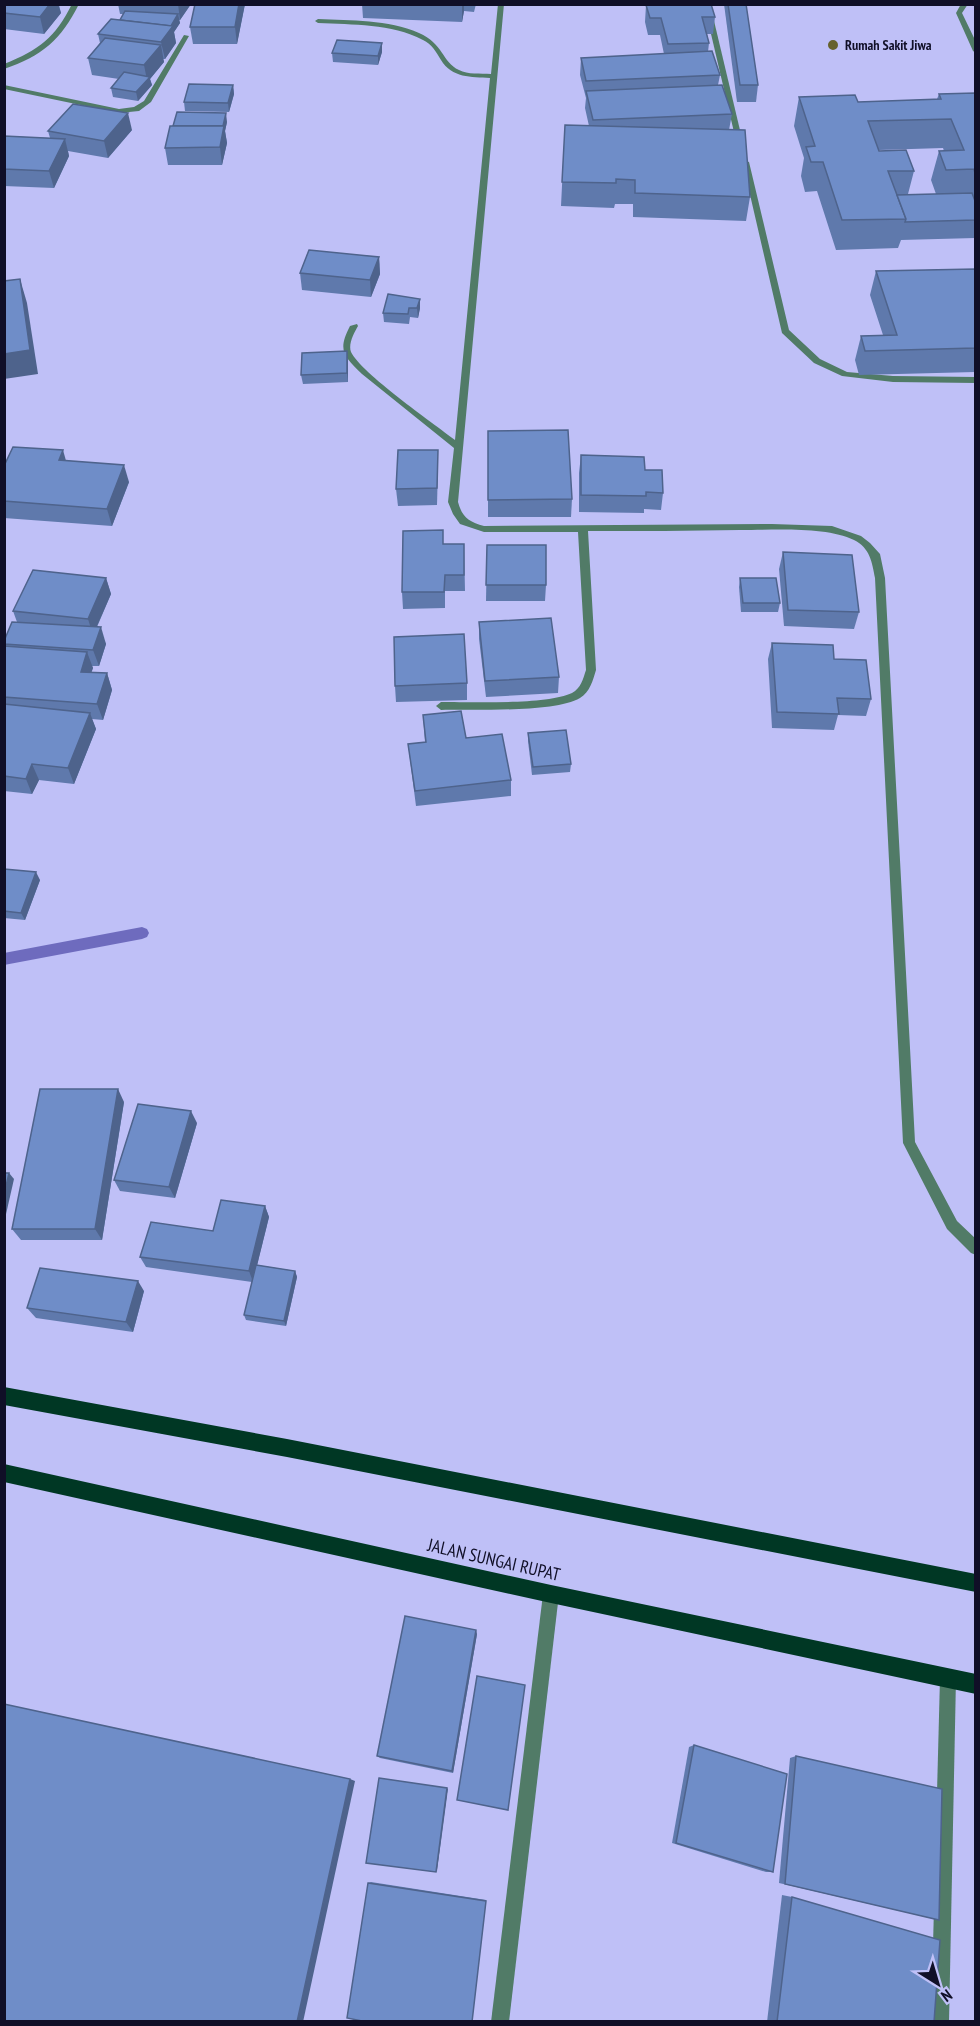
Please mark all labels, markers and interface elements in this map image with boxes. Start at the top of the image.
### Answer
place label: Rumah Sakit Jiwa [845,36,932,54]
marker: Rumah Sakit Jiwa [826,38,840,52]
street label: JALAN SUNGAI RUPAT [425,1533,563,1586]
north arrow [908,1954,968,2014]
text: N [938,1985,956,2007]

